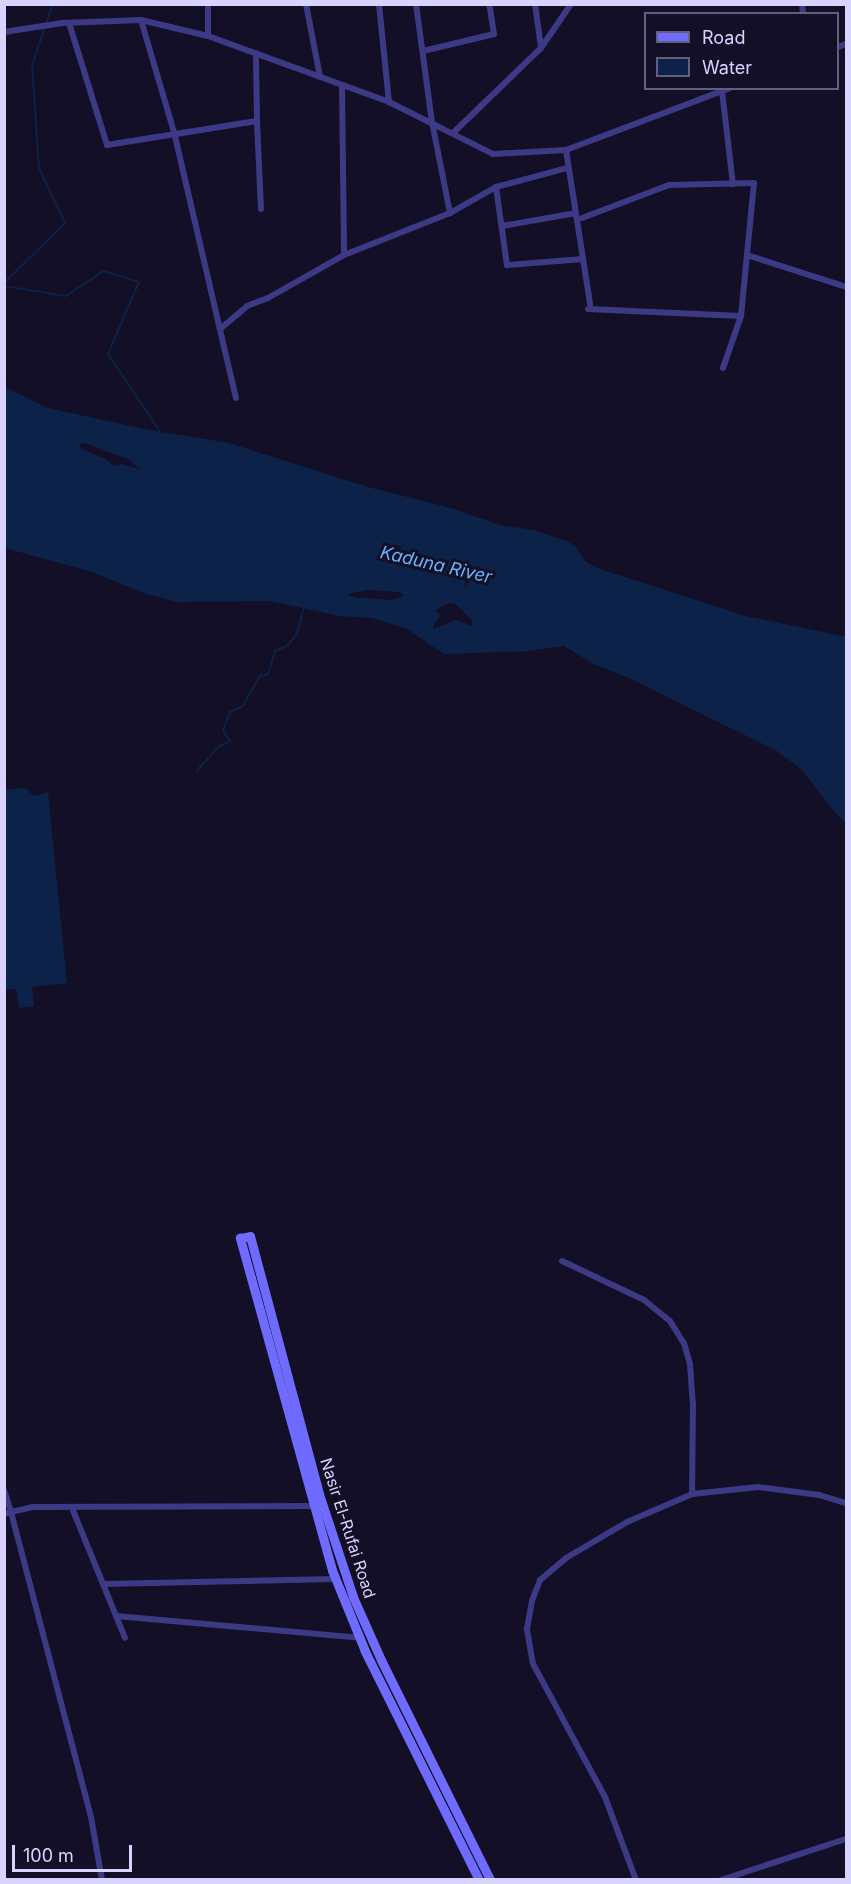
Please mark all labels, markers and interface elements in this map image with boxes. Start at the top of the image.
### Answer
legend [644,12,839,90]
text: Road [702,27,745,48]
text: Water [702,57,752,78]
water label: Kaduna River [378,542,494,588]
street label: Nasir El-Rufai Road [316,1456,380,1600]
scale bar [15,1833,135,1871]
text: 100 m [23,1845,74,1866]

